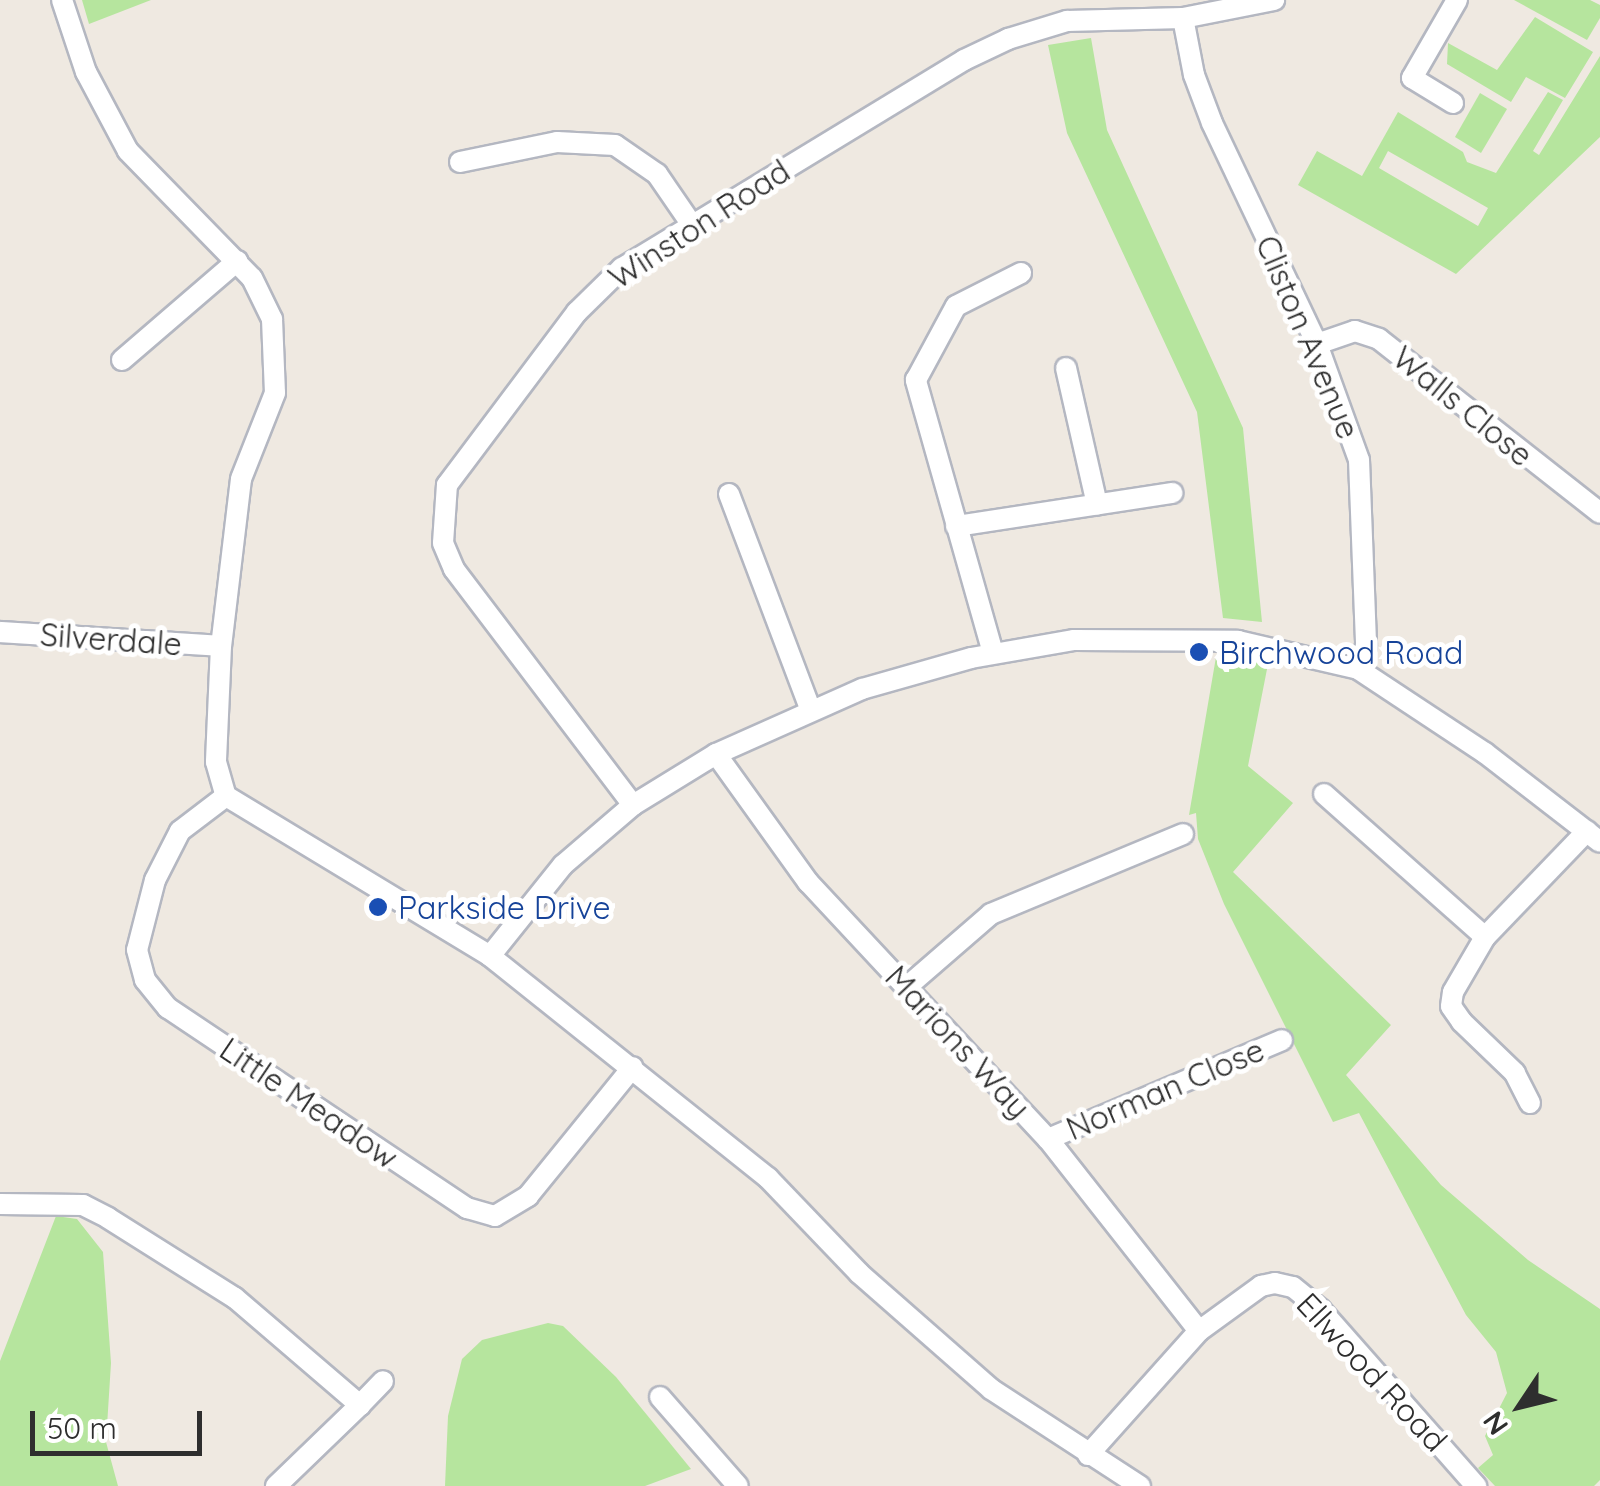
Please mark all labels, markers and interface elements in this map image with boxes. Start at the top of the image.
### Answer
street label: Winston Road [601,151,797,297]
street label: Cliston Avenue [1248,230,1368,444]
street label: Walls Close [1385,338,1541,474]
street label: Silverdale [39,615,183,663]
place label: Birchwood Road [1219,633,1463,671]
marker: Birchwood Road [1188,641,1210,663]
place label: Parkside Drive [398,888,611,926]
marker: Parkside Drive [367,896,389,918]
street label: Marions Way [878,958,1038,1126]
street label: Little Meadow [213,1029,405,1177]
street label: Norman Close [1060,1030,1270,1148]
street label: Ellwood Road [1289,1285,1455,1459]
north arrow [1470,1356,1570,1456]
scale bar [35,1391,208,1453]
text: N [1475,1405,1515,1442]
text: 50 m [47,1409,117,1447]

